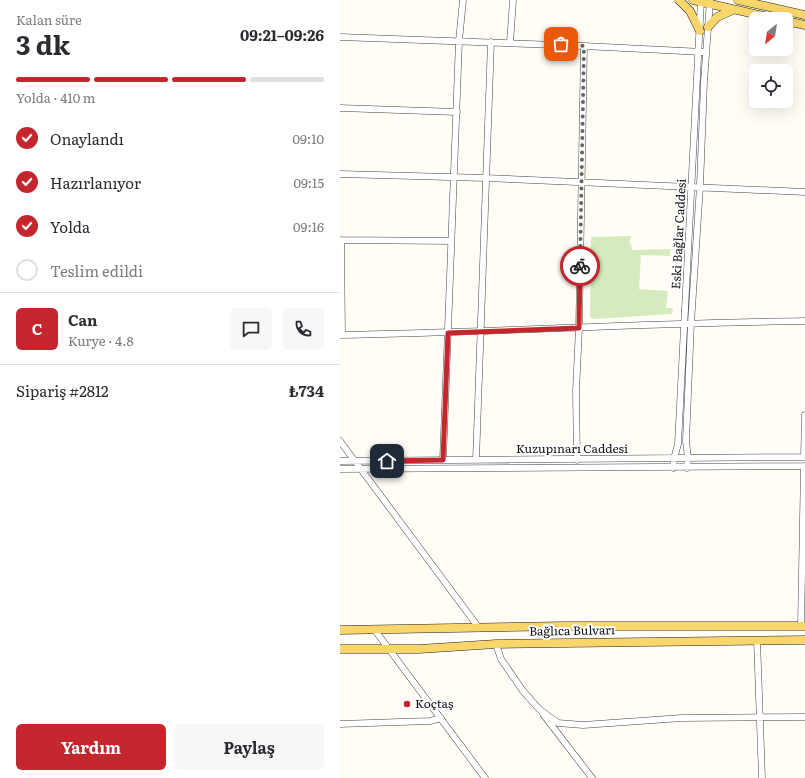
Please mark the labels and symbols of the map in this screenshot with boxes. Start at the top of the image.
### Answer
north arrow [749,12,793,56]
pin [544,27,578,61]
street label: Eski Bağlar Caddesi [666,178,690,290]
courier [560,246,600,286]
street label: Kuzupınarı Caddesi [516,439,628,457]
pin [370,444,404,478]
street label: Bağlıca Bulvarı [529,620,615,640]
place label: Koçtaş [415,694,454,712]
marker: Koçtaş [402,699,412,709]

